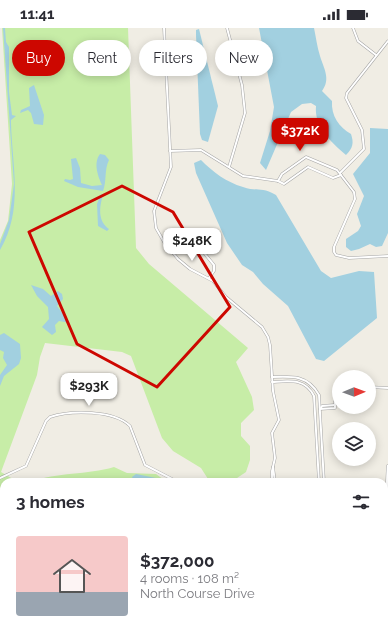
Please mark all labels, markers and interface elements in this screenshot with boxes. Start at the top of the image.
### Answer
text: 11:41 [20,5,55,23]
chip: Buy [12,40,65,76]
chip: Rent [73,40,131,76]
chip: Filters [139,40,207,76]
chip: New [215,40,273,76]
pin: $372K [272,118,328,152]
text: $372K [281,123,319,138]
pin: $248K [164,228,220,262]
text: $248K [172,233,212,248]
north arrow [332,370,376,414]
map controls [332,370,376,466]
pin: $293K [61,373,117,407]
text: $293K [69,378,109,393]
button: layers [332,422,376,466]
icon: filters [350,491,372,513]
text: 3 homes [16,492,85,512]
text: $372,000 [140,551,215,571]
icon: home [48,552,96,600]
text: 4 rooms · 108 m² [140,571,239,586]
text: North Course Drive [140,586,255,601]

